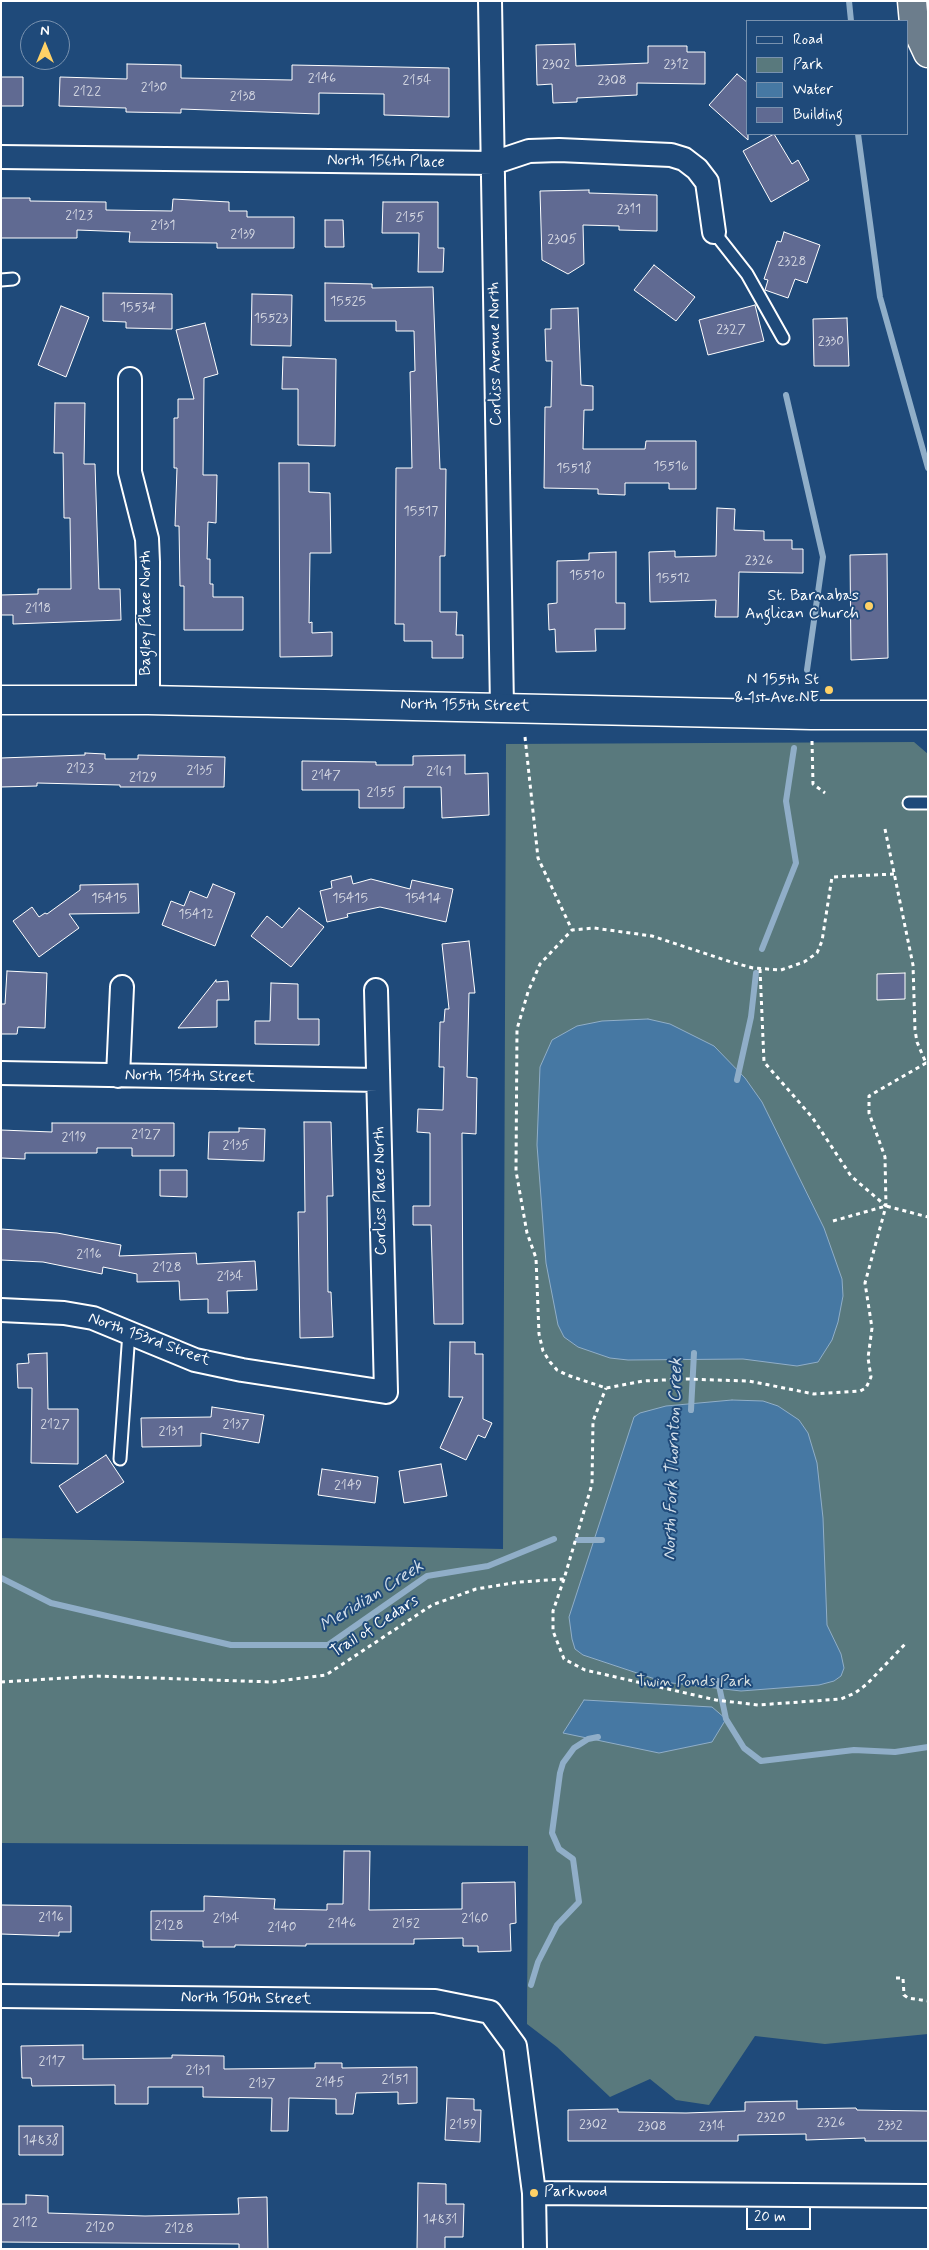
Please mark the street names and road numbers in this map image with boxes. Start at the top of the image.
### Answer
street label: North 156th Place [327,151,445,173]
street label: Corliss Avenue North [485,282,507,426]
street label: Bagley Place North [137,550,157,676]
street label: North 155th Street [400,695,530,717]
street label: North 154th Street [125,1066,255,1088]
street label: Corliss Place North [370,1126,392,1256]
street label: North 153rd Street [85,1309,213,1371]
street label: Trail of Cedars [327,1591,423,1663]
street label: North 150th Street [181,1988,311,2010]

